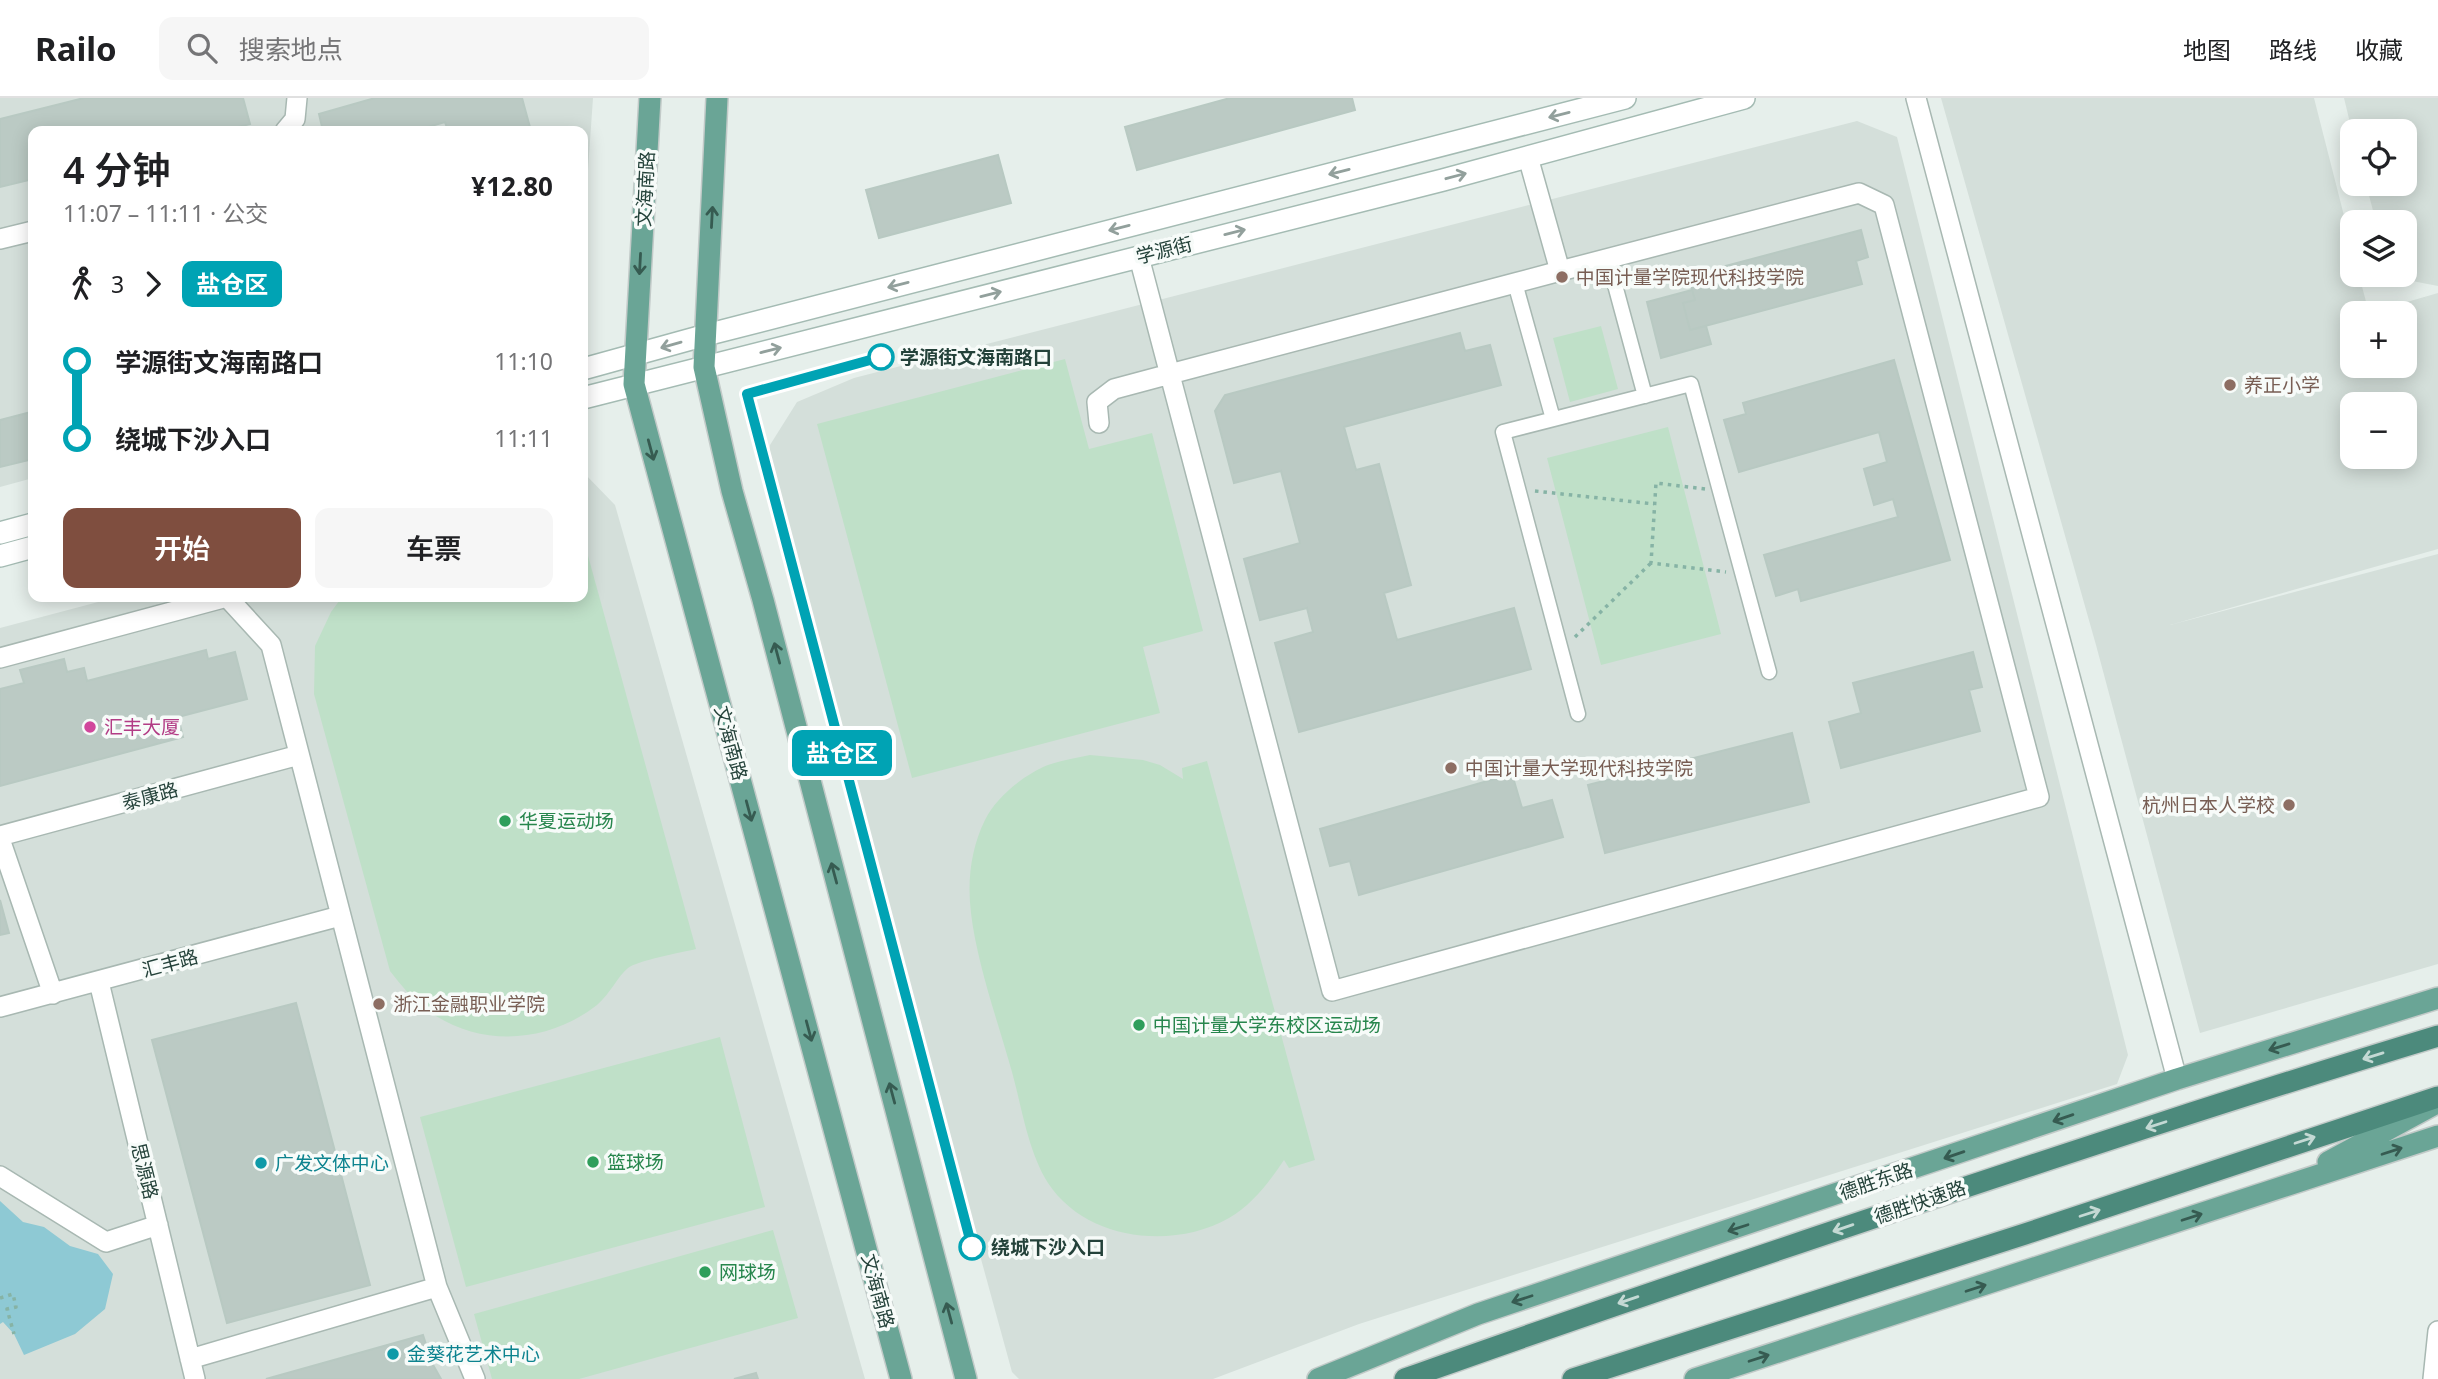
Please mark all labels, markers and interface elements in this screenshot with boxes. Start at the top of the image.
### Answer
search box [159,17,649,80]
text: Railo [35,26,117,71]
icon: search [183,29,221,67]
text: 搜索地点 [239,31,343,67]
text: 地图 [2183,33,2231,66]
text: 路线 [2269,33,2317,66]
text: 收藏 [2355,33,2403,66]
one-way arrow [1548,109,1571,122]
map controls [2340,119,2417,469]
button: locate [2340,119,2417,196]
text: 4 分钟 [63,143,171,195]
street label: 文海南路 [630,150,660,228]
one-way arrow [1328,166,1351,179]
text: ¥12.80 [471,168,553,204]
one-way arrow [1444,169,1467,182]
text: 11:07 – 11:11 · 公交 [63,197,268,229]
one-way arrow [705,206,718,229]
button: layers [2340,210,2417,287]
one-way arrow [1108,222,1131,235]
one-way arrow [1224,225,1246,238]
street label: 学源街 [1133,230,1195,270]
one-way arrow [634,252,647,275]
place label: 中国计量学院现代科技学院 [1576,264,1804,290]
icon: walk [63,265,101,303]
icon: forward [134,265,172,303]
text: 盐仓区 [196,267,268,300]
text: 3 [111,268,124,300]
marker: 中国计量学院现代科技学院 [1554,269,1570,285]
one-way arrow [887,279,910,292]
one-way arrow [979,287,1002,300]
button: + [2340,301,2417,378]
one-way arrow [660,339,682,352]
one-way arrow [759,343,781,356]
text: 学源街文海南路口 [115,344,323,380]
marker: 学源街文海南路口 [868,344,894,370]
place label: 学源街文海南路口 [900,344,1052,370]
text: 11:10 [494,345,553,377]
place label: 养正小学 [2244,372,2320,398]
marker: 养正小学 [2222,377,2238,393]
button: − [2340,392,2417,469]
text: 绕城下沙入口 [115,421,271,457]
text: 11:11 [494,422,553,454]
one-way arrow [646,439,659,461]
button: 开始 [63,508,301,588]
button: 车票 [315,508,553,588]
one-way arrow [769,642,782,664]
street label: 文海南路 [709,703,753,783]
place label: 汇丰大厦 [104,714,180,740]
marker: 汇丰大厦 [82,719,98,735]
line badge: 盐仓区 [802,730,882,776]
text: 盐仓区 [806,736,878,769]
place label: 中国计量大学现代科技学院 [1465,755,1693,781]
marker: 中国计量大学现代科技学院 [1443,760,1459,776]
street label: 泰康路 [119,776,181,816]
place label: 杭州日本人学校 [2142,792,2275,818]
marker: 杭州日本人学校 [2281,797,2297,813]
one-way arrow [744,800,757,822]
place label: 华夏运动场 [519,808,614,834]
marker: 华夏运动场 [497,813,513,829]
one-way arrow [827,862,840,885]
street label: 汇丰路 [139,943,201,983]
place label: 浙江金融职业学院 [393,991,545,1017]
marker: 浙江金融职业学院 [371,996,387,1012]
place label: 中国计量大学东校区运动场 [1153,1012,1381,1038]
marker: 中国计量大学东校区运动场 [1131,1017,1147,1033]
one-way arrow [803,1020,816,1042]
one-way arrow [2269,1042,2291,1055]
one-way arrow [2362,1051,2384,1064]
one-way arrow [885,1082,898,1105]
one-way arrow [2052,1112,2074,1125]
one-way arrow [2145,1120,2167,1132]
one-way arrow [2294,1133,2316,1146]
street label: 思源路 [125,1140,165,1202]
one-way arrow [2380,1144,2402,1157]
place label: 篮球场 [607,1149,664,1175]
place label: 广发文体中心 [275,1150,389,1176]
one-way arrow [1943,1150,1965,1162]
marker: 篮球场 [585,1154,601,1170]
marker: 广发文体中心 [253,1155,269,1171]
street label: 德胜东路 [1836,1156,1916,1206]
street label: 德胜快速路 [1871,1174,1969,1230]
one-way arrow [2078,1205,2100,1218]
one-way arrow [2181,1210,2203,1223]
one-way arrow [1728,1222,1750,1235]
one-way arrow [1833,1223,1855,1235]
marker: 绕城下沙入口 [959,1234,985,1260]
place label: 绕城下沙入口 [991,1234,1105,1260]
street label: 文海南路 [856,1251,900,1331]
place label: 网球场 [719,1259,776,1285]
marker: 网球场 [697,1264,713,1280]
one-way arrow [1964,1280,1986,1293]
one-way arrow [1512,1294,1534,1306]
one-way arrow [1617,1295,1639,1307]
one-way arrow [942,1302,955,1325]
place label: 金葵花艺术中心 [407,1341,540,1367]
marker: 金葵花艺术中心 [385,1346,401,1362]
one-way arrow [1748,1351,1770,1363]

